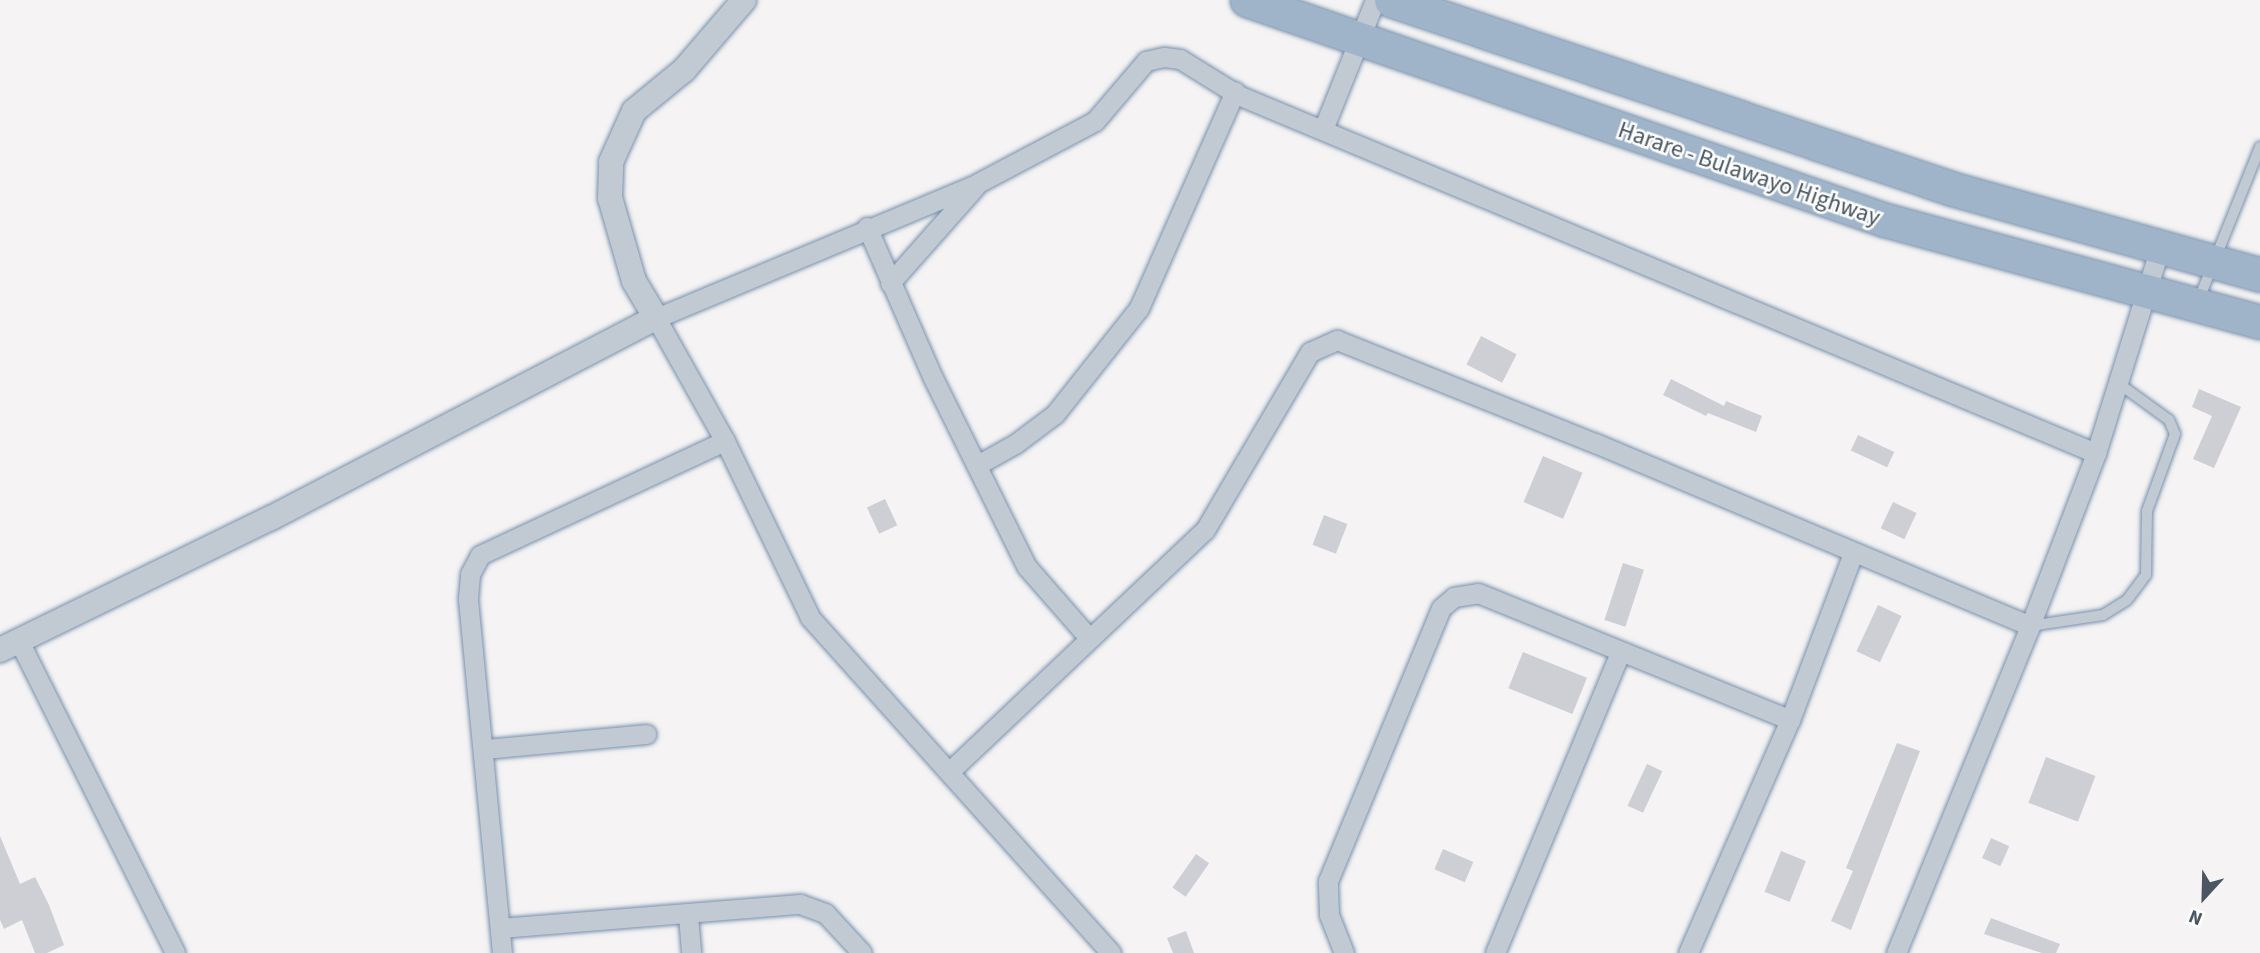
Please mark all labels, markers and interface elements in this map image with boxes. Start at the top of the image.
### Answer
street label: Harare - Bulawayo Highway [1614,116,1884,232]
north arrow [2169,862,2239,932]
text: N [2185,902,2207,932]

